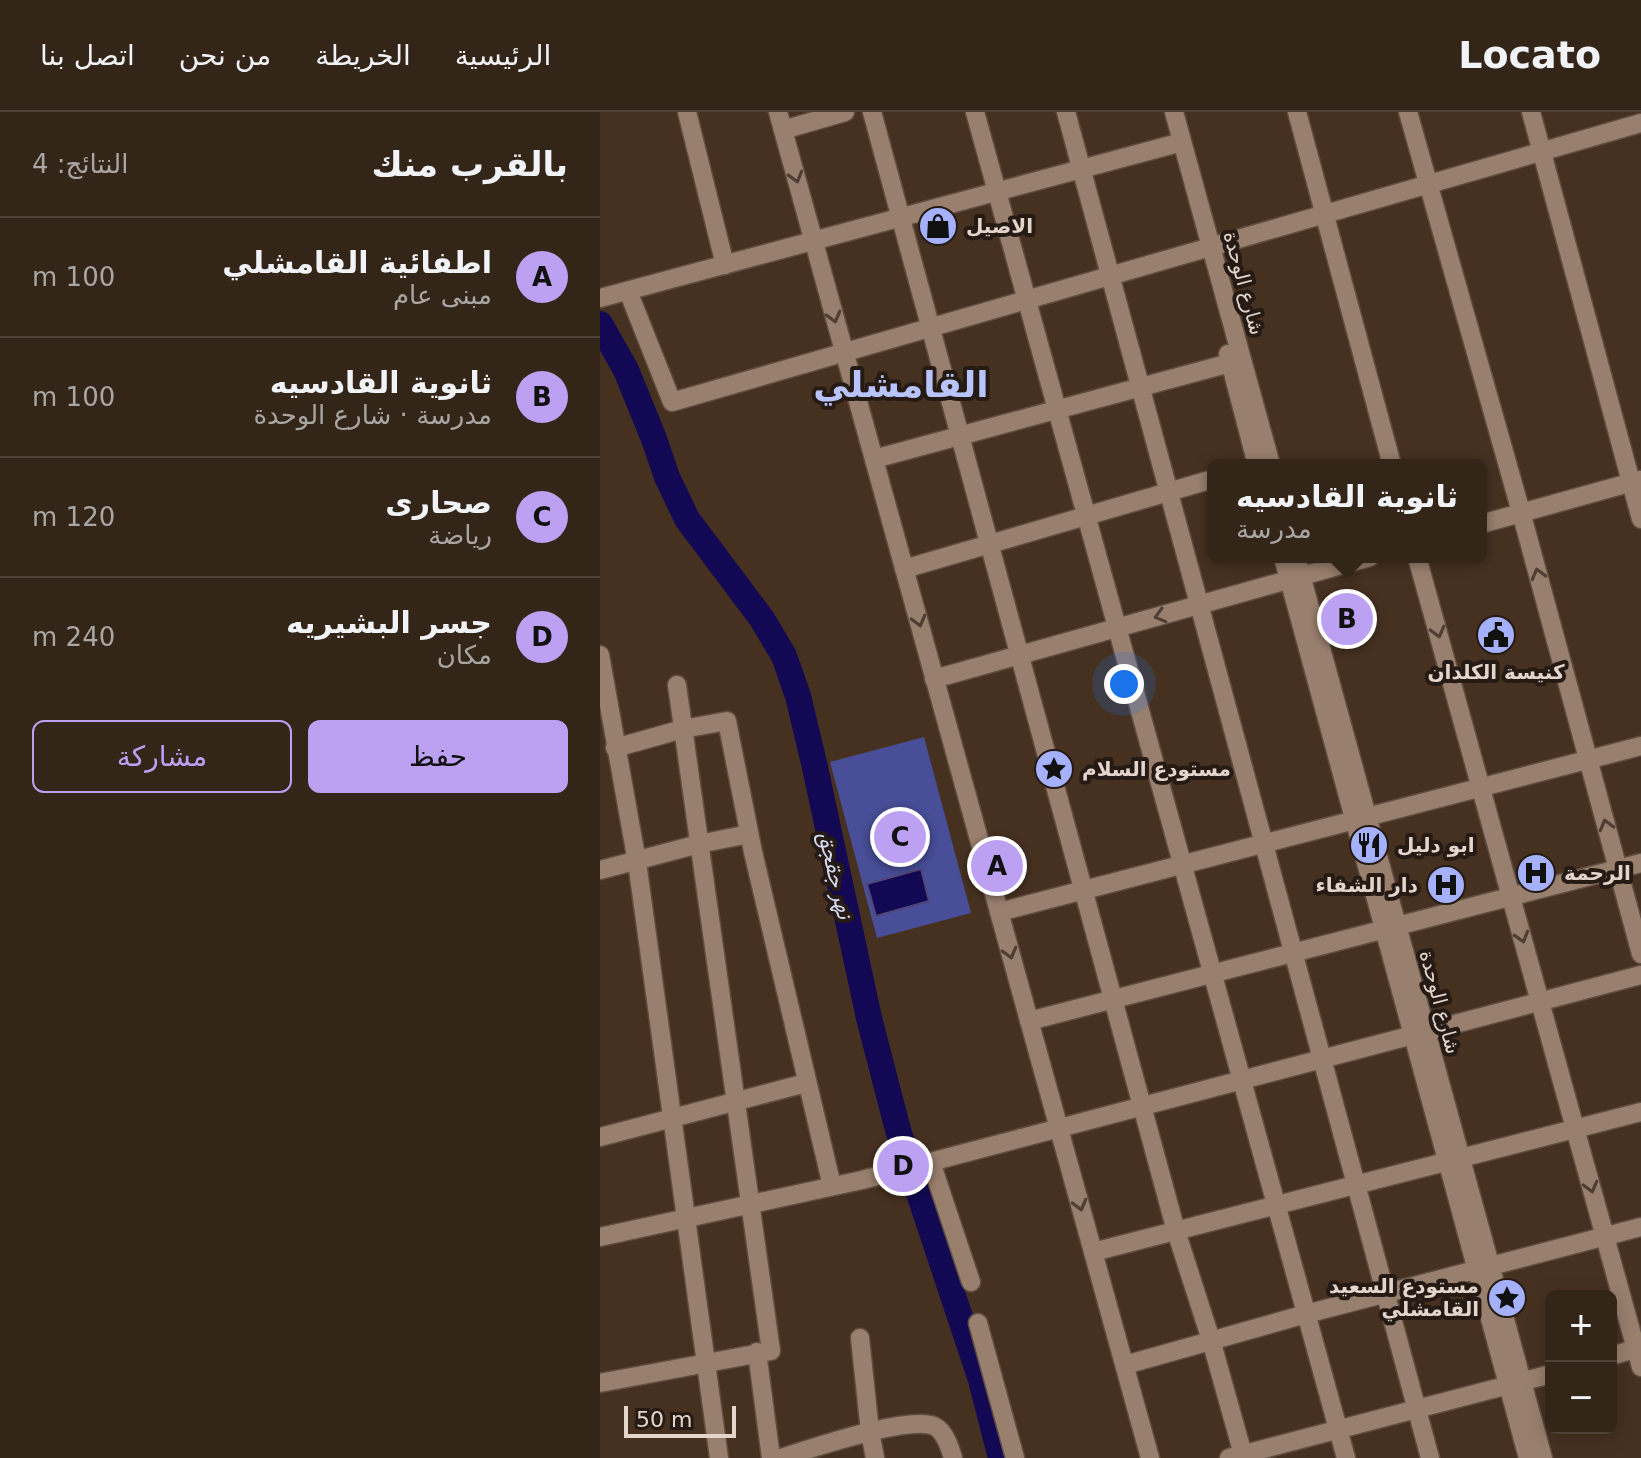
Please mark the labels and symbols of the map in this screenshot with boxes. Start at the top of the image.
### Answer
one-way arrow [786,169,803,183]
shop icon: الاصيل [917,205,959,247]
place label: الاصيل [966,214,1033,238]
street label: شارع الوحدة [1219,229,1269,337]
one-way arrow [825,309,842,323]
district label: القامشلي [813,364,989,406]
one-way arrow [1531,568,1547,582]
pin: B [1321,589,1373,649]
one-way arrow [1154,606,1168,623]
one-way arrow [909,614,926,628]
public building icon: كنيسة الكلدان [1475,614,1517,656]
one-way arrow [1429,625,1445,639]
place label: كنيسة الكلدان [1427,660,1565,684]
your location [1104,664,1144,704]
place icon: مستودع السلام [1033,748,1075,790]
place label: مستودع السلام [1082,757,1231,781]
pin: C [874,807,926,867]
one-way arrow [1599,819,1615,833]
restaurant icon: ابو دليل [1348,824,1390,866]
water label: نهر جقجق [812,829,858,923]
place label: ابو دليل [1397,833,1475,857]
pin: A [971,836,1023,896]
hospital icon: الرحمة [1515,852,1557,894]
place label: الرحمة [1564,861,1631,885]
hospital icon: دار الشفاء [1425,864,1467,906]
place label: دار الشفاء [1316,873,1418,897]
one-way arrow [1513,929,1529,943]
one-way arrow [1001,945,1017,959]
street label: شارع الوحدة [1415,948,1465,1056]
pin: D [877,1136,929,1196]
one-way arrow [1582,1180,1599,1194]
one-way arrow [1071,1197,1087,1211]
place label: مستودع السعيد القامشلي [1329,1274,1479,1322]
place icon: مستودع السعيد القامشلي [1486,1277,1528,1319]
scale bar [624,1402,736,1438]

